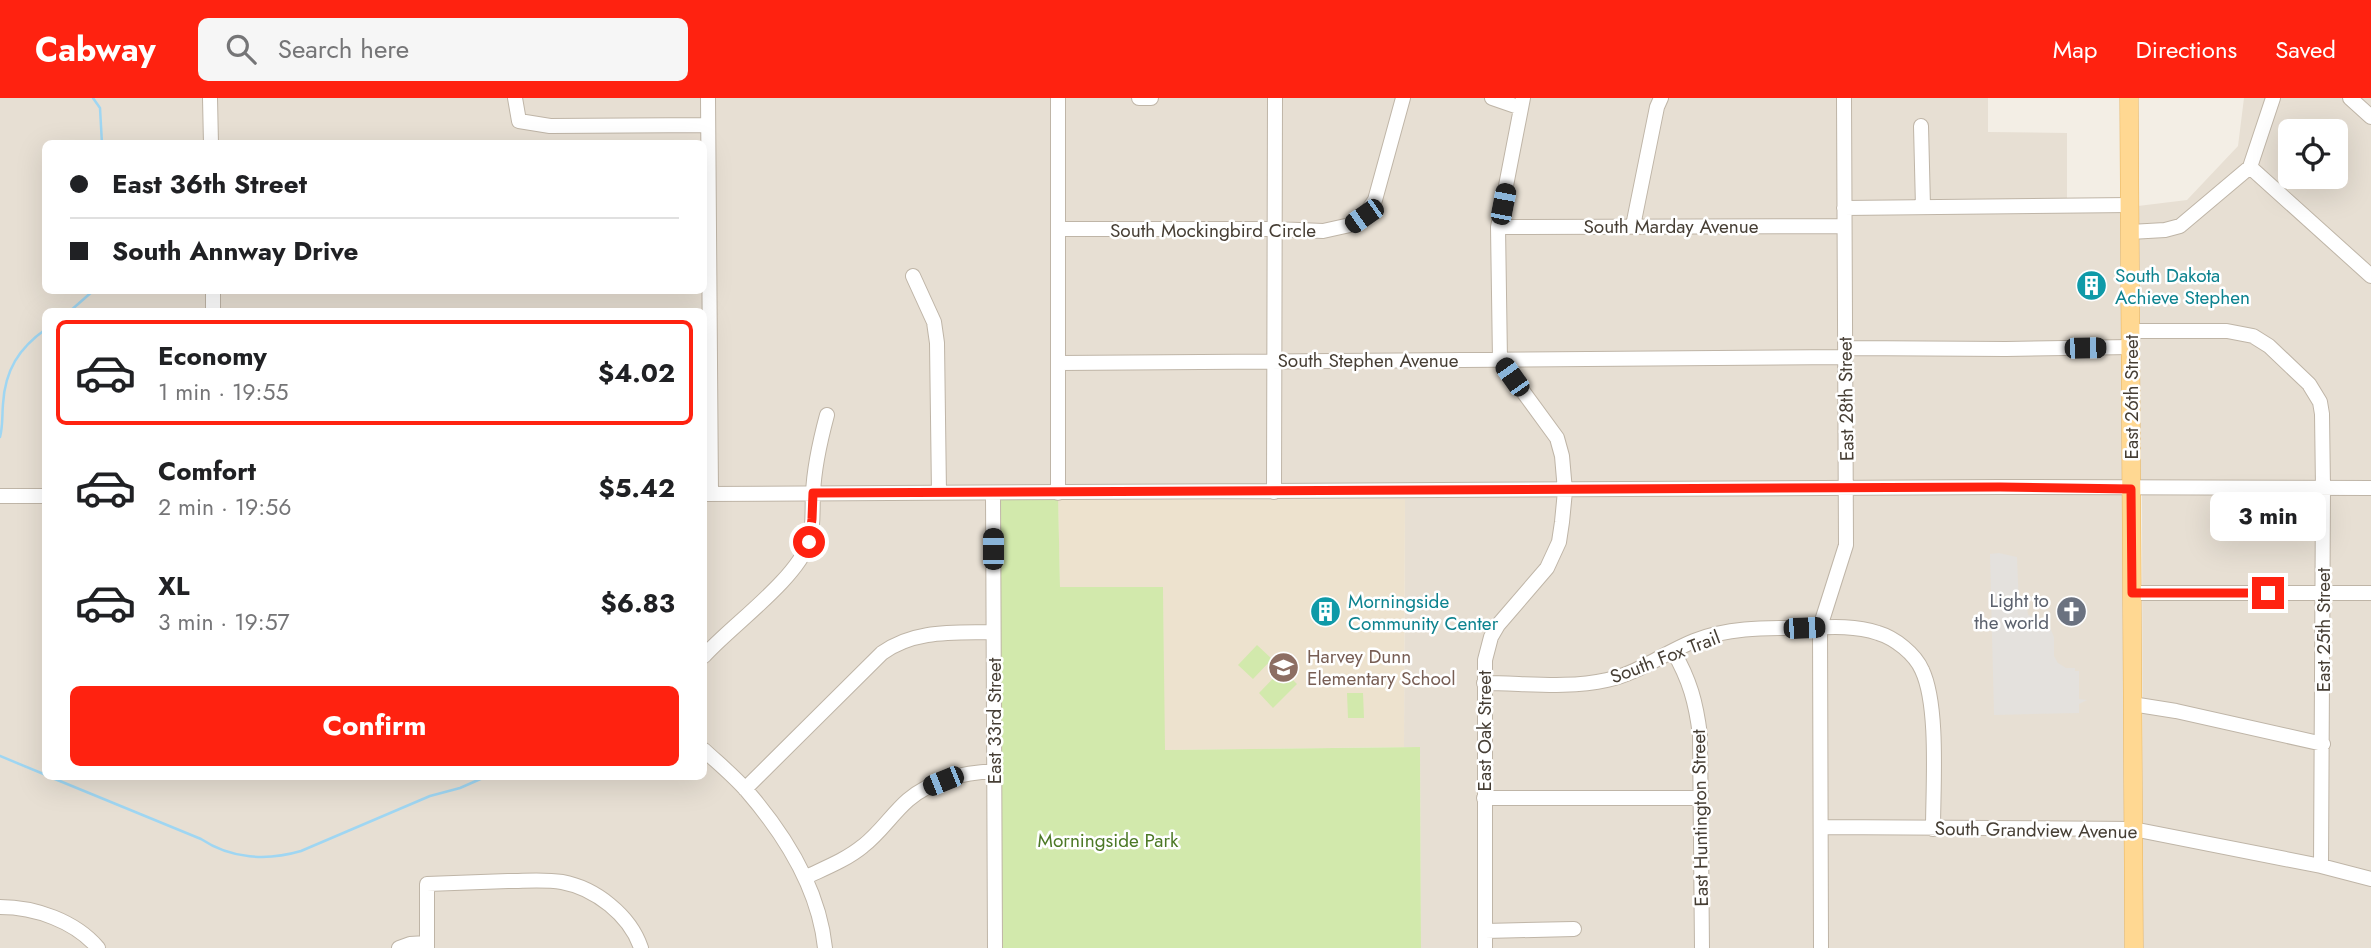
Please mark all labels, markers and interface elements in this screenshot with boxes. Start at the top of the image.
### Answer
search box [198,18,688,81]
text: Cabway [35,26,156,73]
icon: search [222,30,260,68]
text: Search here [278,30,409,68]
text: Map [2053,32,2098,67]
text: Directions [2136,32,2237,67]
text: Saved [2275,32,2336,67]
map controls [2278,119,2348,189]
button: locate [2278,119,2348,189]
text: East 36th Street [112,165,307,203]
car [1489,181,1518,227]
car [1341,195,1388,237]
street label: South Marday Avenue [1583,213,1759,240]
street label: South Mockingbird Circle [1110,217,1316,244]
text: South Annway Drive [112,232,358,270]
place label: South Dakota Achieve Stephen [2115,262,2250,311]
building icon: South Dakota Achieve Stephen [2075,269,2109,303]
street label: East 26th Street [2118,334,2145,459]
street label: East 28th Street [1831,336,1861,461]
text: Economy [158,337,267,375]
car [2064,337,2107,359]
icon: car [74,341,137,404]
street label: South Stephen Avenue [1277,347,1459,374]
text: $4.02 [598,354,675,392]
car [1492,354,1533,400]
text: 1 min · 19:55 [158,375,288,409]
text: Comfort [158,452,256,490]
icon: car [74,456,137,519]
text: $5.42 [598,469,675,507]
text: 2 min · 19:56 [158,490,291,524]
callout: 3 min [2210,491,2326,540]
text: 3 min [2238,499,2298,533]
route start [793,526,825,558]
car [983,528,1004,570]
text: XL [158,567,190,605]
street label: East 25th Street [2310,567,2337,692]
icon: car [74,571,137,634]
route end [2252,577,2284,609]
text: $6.83 [601,584,675,622]
place label: Light to the world [1974,587,2049,636]
place label: Morningside Community Center [1348,588,1499,637]
church icon: Light to the world [2055,594,2089,628]
building icon: Morningside Community Center [1308,595,1342,629]
text: 3 min · 19:57 [158,605,290,639]
car [1783,617,1826,639]
street label: South Fox Trail [1606,624,1724,690]
place label: Harvey Dunn Elementary School [1307,643,1456,692]
school or university icon: Harvey Dunn Elementary School [1267,650,1301,684]
street label: East 33rd Street [981,657,1008,784]
street label: East Oak Street [1471,670,1498,792]
button: Confirm [70,686,679,766]
street label: East Huntington Street [1685,729,1715,907]
car [920,763,967,799]
street label: South Grandview Avenue [1934,815,2138,845]
park label: Morningside Park [1038,827,1179,854]

